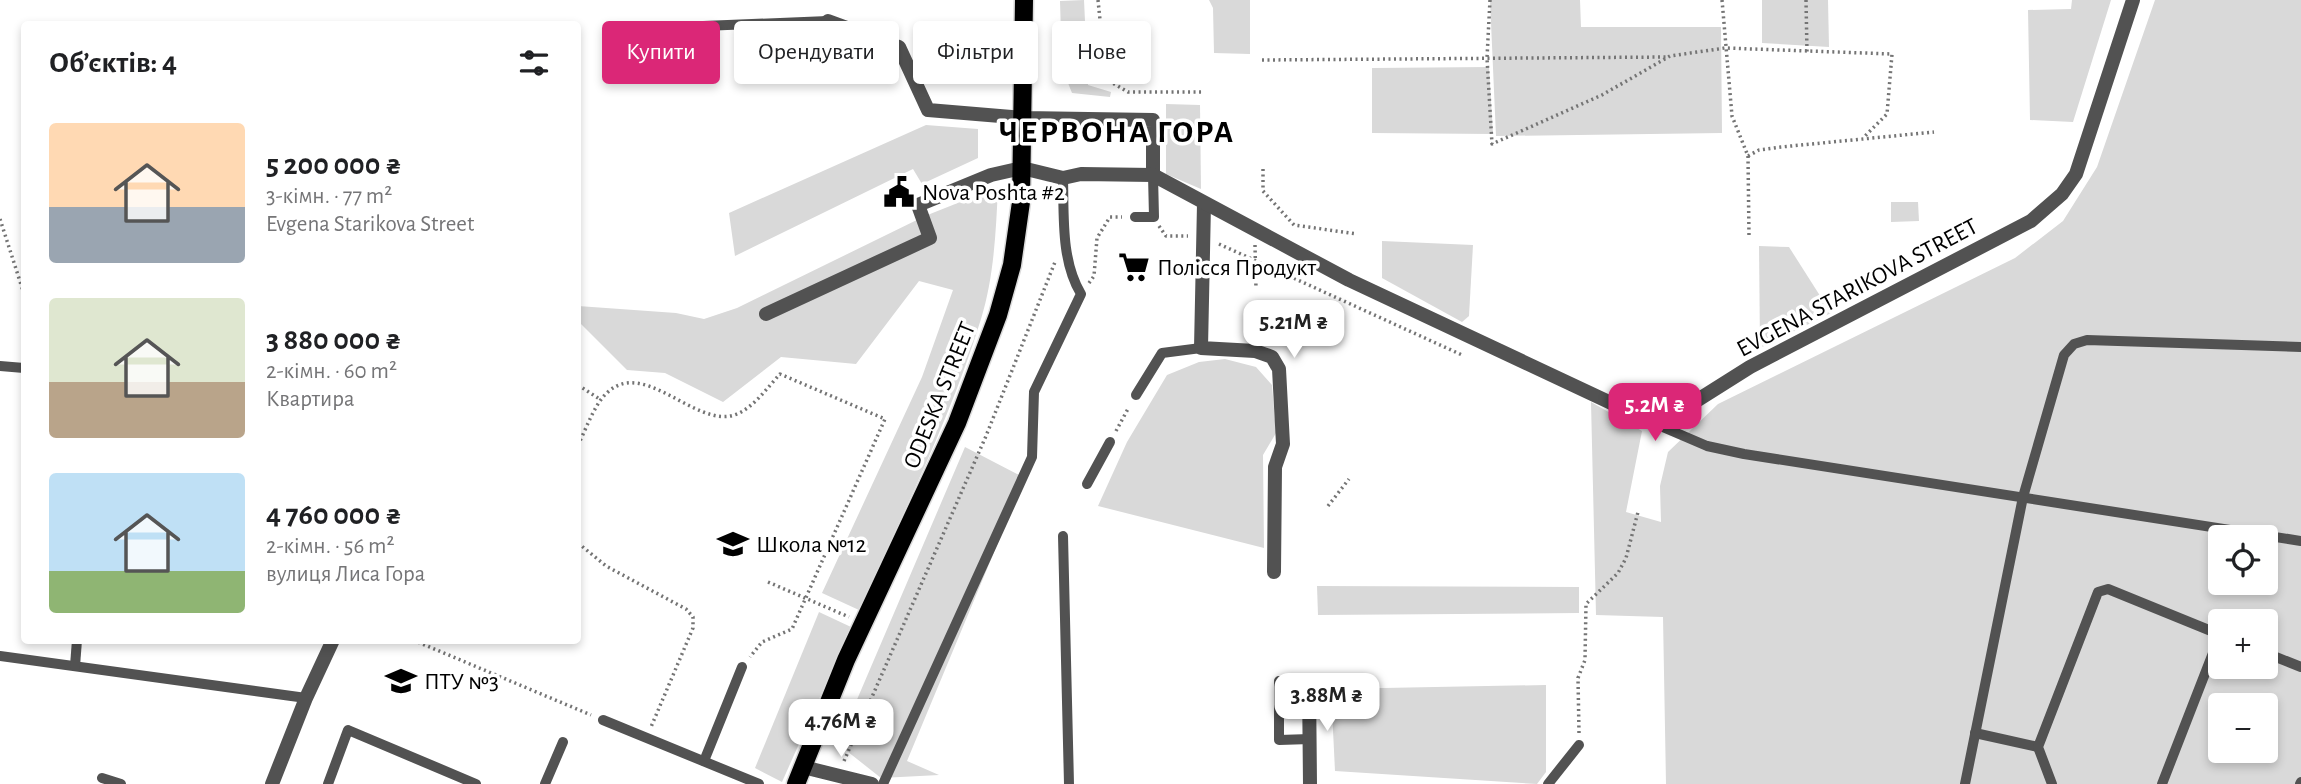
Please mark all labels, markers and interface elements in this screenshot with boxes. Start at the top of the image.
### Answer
chip: Купити [602,21,720,84]
chip: Орендувати [734,21,899,84]
chip: Фільтри [913,21,1038,84]
chip: Нове [1052,21,1151,84]
icon: filters [515,44,553,82]
text: Об’єктів: 4 [49,48,177,78]
district label: ЧЕРВОНА ГОРА [999,116,1235,148]
text: 5 200 000 ₴ [266,150,402,180]
icon: home [105,151,189,235]
public building icon: Nova Poshta #2 [882,175,916,209]
place label: Nova Poshta #2 [922,181,1065,205]
text: 3-кімн. · 77 m² [266,185,392,208]
text: Evgena Starikova Street [266,213,474,236]
street label: EVGENA STARIKOVA STREET [1733,214,1982,362]
supermarket icon: Полісся Продукт [1117,250,1151,284]
place label: Полісся Продукт [1157,256,1316,280]
pin: 5.21M ₴ [1229,300,1359,360]
text: 5.21M ₴ [1259,311,1329,334]
street label: ODESKA STREET [900,319,980,472]
text: 3 880 000 ₴ [266,325,402,355]
icon: home [105,326,189,410]
text: 2-кімн. · 60 m² [266,360,397,383]
pin: 5.2M ₴ [1598,384,1712,443]
text: Квартира [266,388,354,411]
text: 5.2M ₴ [1624,394,1686,417]
text: 4 760 000 ₴ [266,500,402,530]
icon: home [105,501,189,585]
map controls [2208,525,2278,763]
button: locate [2208,525,2278,595]
school or university icon: Школа №12 [716,527,750,561]
place label: Школа №12 [756,533,866,557]
text: 2-кімн. · 56 m² [266,535,394,558]
text: вулиця Лиса Гора [266,563,425,586]
button: + [2208,609,2278,679]
school or university icon: ПТУ №3 [384,664,418,698]
place label: ПТУ №3 [424,670,499,694]
pin: 3.88M ₴ [1262,674,1392,733]
text: 3.88M ₴ [1291,684,1363,707]
button: − [2208,693,2278,763]
pin: 4.76M ₴ [776,700,906,759]
text: 4.76M ₴ [805,710,877,733]

